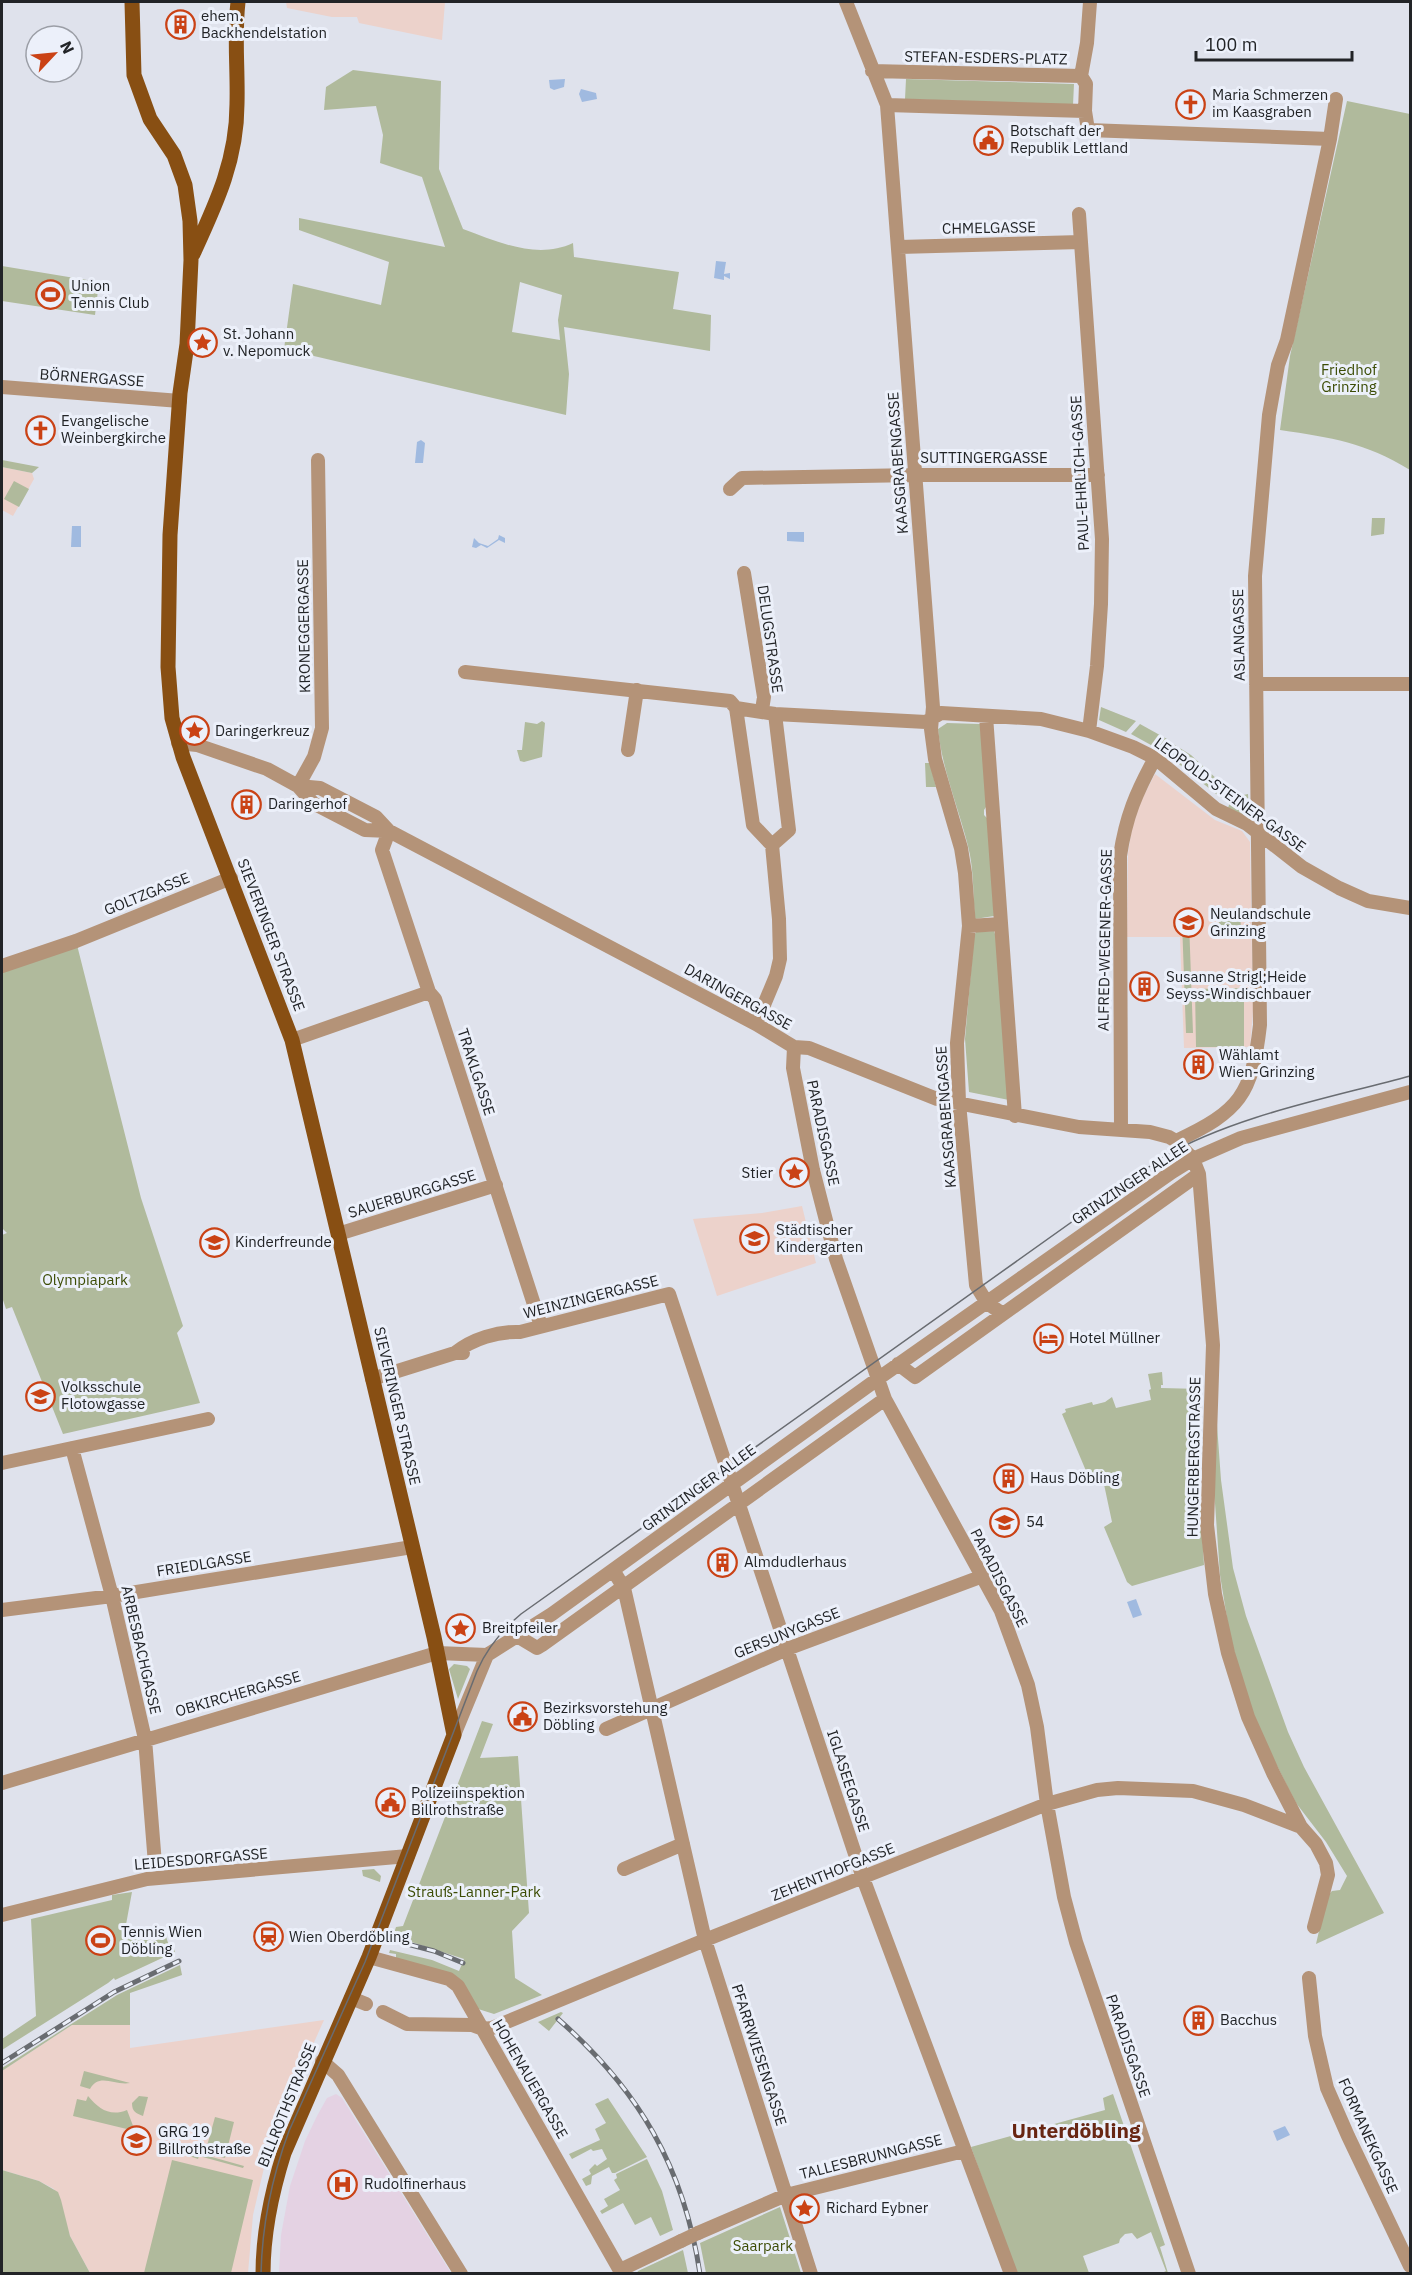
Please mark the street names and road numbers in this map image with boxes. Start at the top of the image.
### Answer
street label: STEFAN-ESDERS-PLATZ [904,47,1068,68]
street label: CHMELGASSE [942,217,1036,238]
street label: BÖRNERGASSE [39,364,145,391]
street label: KAASGRABENGASSE [883,391,912,535]
street label: PAUL-EHRLICH-GASSE [1066,395,1093,551]
street label: SUTTINGERGASSE [920,448,1048,467]
street label: KRONEGGERGASSE [293,559,314,693]
street label: DELUGSTRASSE [754,584,787,694]
street label: ASLANGASSE [1228,589,1249,681]
street label: LEOPOLD-STEINER-GASSE [1151,733,1310,856]
street label: ALFRED-WEGENER-GASSE [1093,849,1116,1031]
street label: SIEVERINGER STRASSE [234,856,309,1014]
street label: GOLTZGASSE [101,868,192,919]
street label: DARINGERGASSE [681,959,796,1034]
street label: TRAKLGASSE [453,1026,499,1118]
street label: KAASGRABENGASSE [931,1045,960,1189]
street label: PARADISGASSE [803,1078,844,1188]
street label: GRINZINGER ALLEE [1068,1137,1192,1229]
street label: SAUERBURGGASSE [346,1165,478,1222]
street label: WEINZINGERGASSE [521,1271,660,1323]
street label: SIEVERINGER STRASSE [370,1325,425,1487]
street label: HUNGERBERGSTRASSE [1183,1376,1204,1538]
street label: GRINZINGER ALLEE [638,1440,759,1535]
street label: PARADISGASSE [966,1525,1032,1630]
street label: FRIEDLGASSE [155,1547,253,1580]
street label: ARBESBACHGASSE [117,1584,166,1716]
street label: GERSUNYGASSE [731,1603,843,1662]
street label: OBKIRCHERGASSE [173,1667,303,1721]
street label: IGLASEEGASSE [823,1727,874,1834]
street label: ZEHENTHOFGASSE [768,1838,897,1905]
street label: LEIDESDORFGASSE [133,1843,269,1874]
street label: PFARRWIESENGASSE [728,1982,791,2128]
street label: PARADISGASSE [1102,1992,1155,2100]
street label: HOHENAUERGASSE [488,2016,572,2142]
street label: BILLROTHSTRASSE [253,2040,320,2170]
street label: FORMANEKGASSE [1334,2075,1402,2197]
street label: TALLESBRUNNGASSE [798,2130,944,2183]

